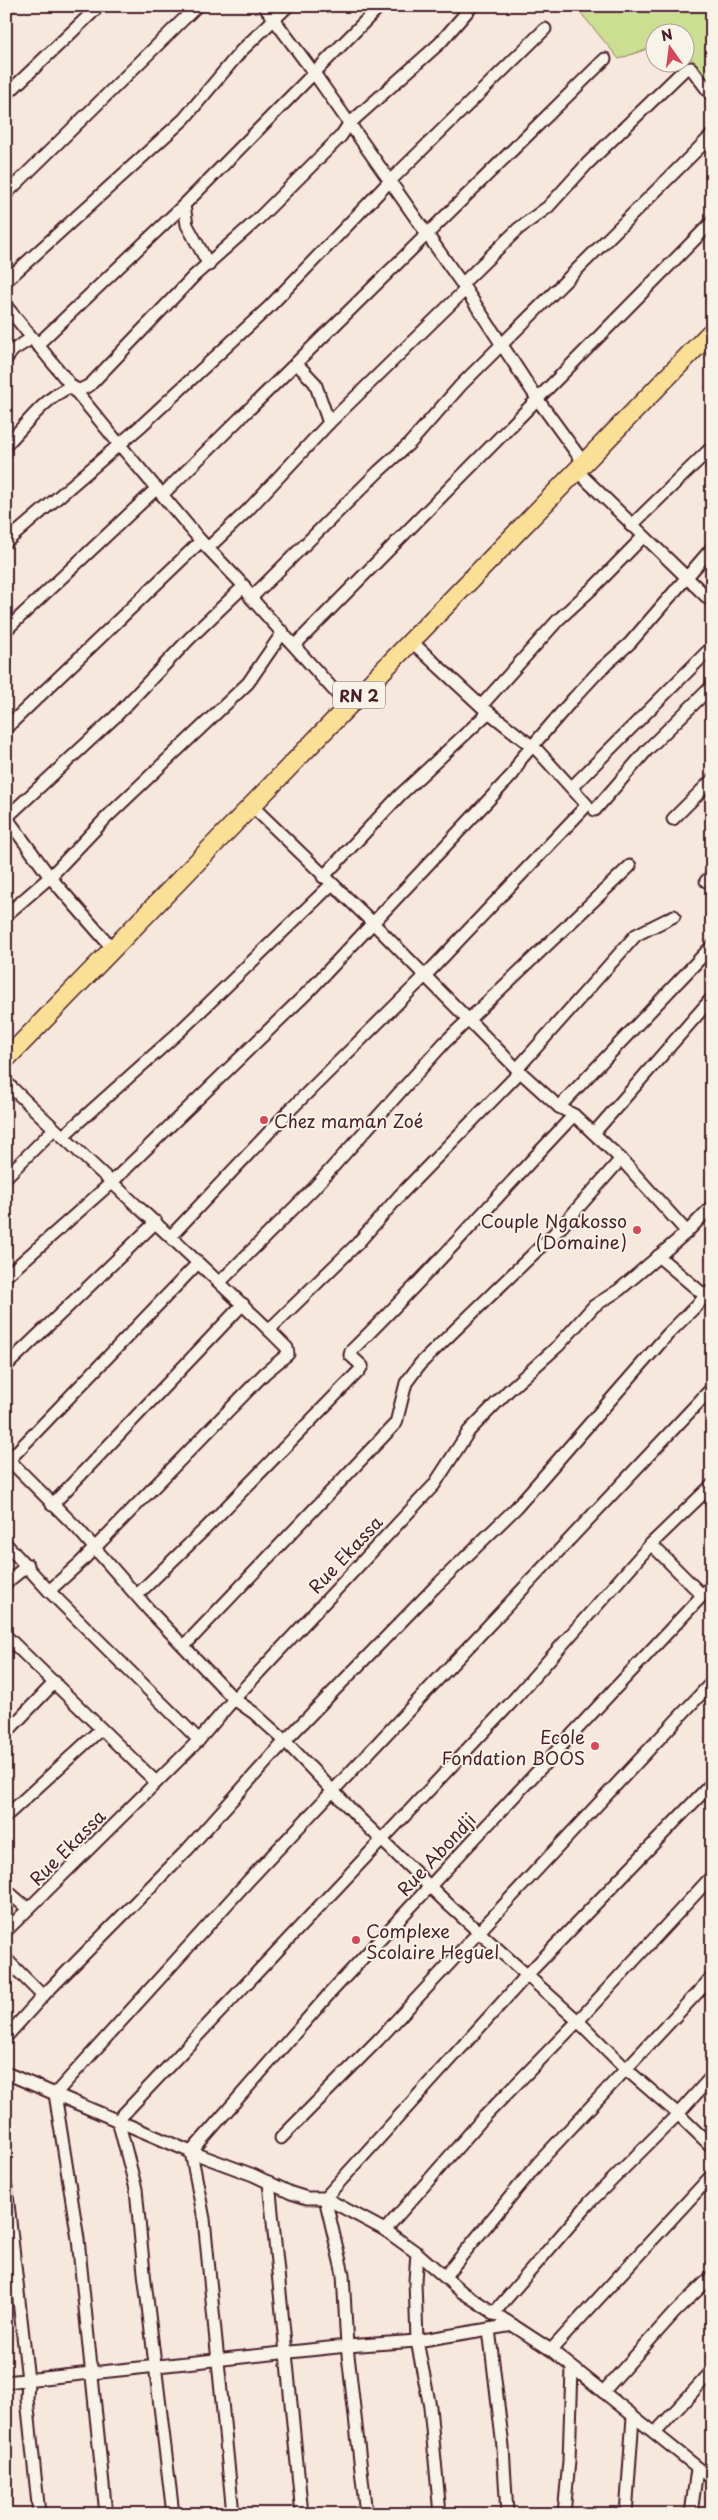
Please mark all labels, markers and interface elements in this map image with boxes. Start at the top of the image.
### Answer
north arrow [646,22,696,72]
text: N [659,23,675,46]
road number: RN 2 [333,682,385,708]
place label: Chez maman Zoé [274,1107,423,1134]
marker: Chez maman Zoé [258,1114,270,1126]
place label: Couple Ngakosso (Domaine) [481,1207,627,1255]
marker: Couple Ngakosso (Domaine) [631,1224,643,1236]
street label: Rue Ekassa [302,1508,389,1599]
place label: Ecole Fondation BOOS [441,1723,585,1771]
marker: Ecole Fondation BOOS [589,1740,601,1752]
street label: Rue Ekassa [23,1802,112,1891]
street label: Rue Abondji [390,1806,482,1902]
place label: Complexe Scolaire Heguel [366,1917,499,1965]
marker: Complexe Scolaire Heguel [350,1934,362,1946]

